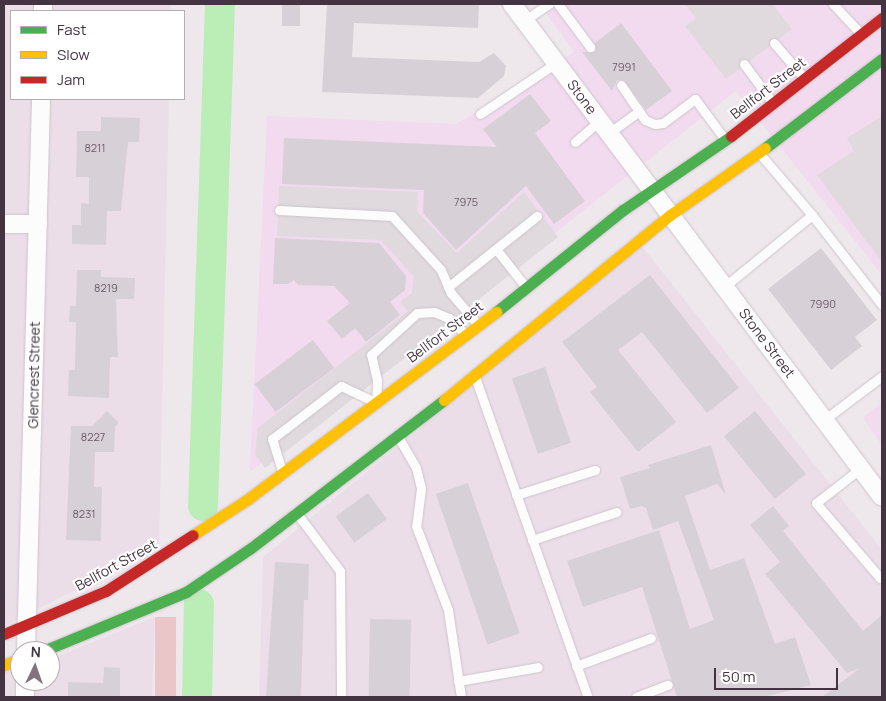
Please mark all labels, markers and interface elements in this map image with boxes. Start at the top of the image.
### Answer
legend [10,10,185,100]
text: Fast [57,19,86,40]
text: Slow [57,44,90,65]
street label: Bellfort Street [727,53,809,123]
house number: 7991 [612,60,636,74]
text: Jam [57,69,85,90]
street label: Stone [564,76,600,118]
house number: 8211 [84,141,106,155]
house number: 7975 [454,195,478,209]
house number: 8219 [94,281,118,295]
house number: 7990 [810,297,836,311]
street label: Bellfort Street [404,298,486,366]
street label: Stone Street [735,305,799,381]
street label: Glencrest Street [25,321,43,429]
house number: 8227 [81,430,105,444]
house number: 8231 [72,507,96,521]
street label: Bellfort Street [72,536,160,594]
north arrow [10,641,60,691]
text: N [30,642,41,661]
scale bar [716,658,840,690]
text: 50 m [722,666,756,687]

